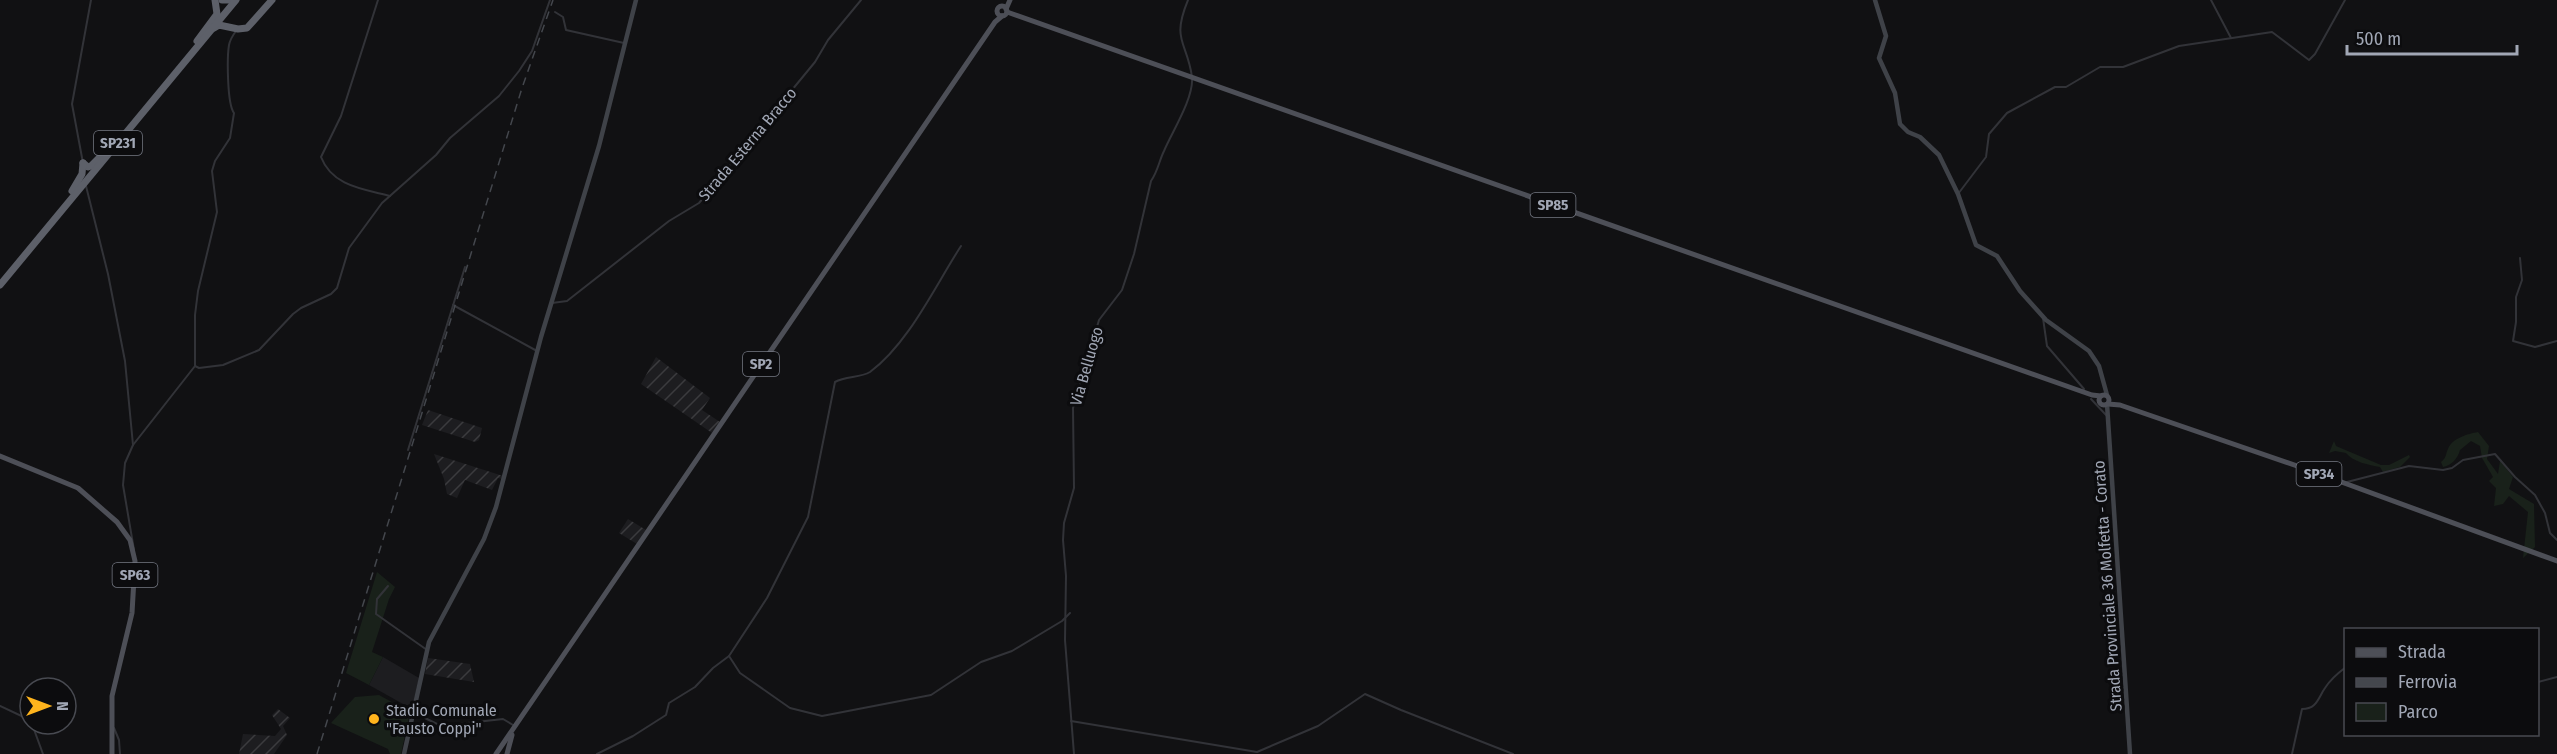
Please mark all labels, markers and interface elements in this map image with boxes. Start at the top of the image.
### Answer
scale bar [2347,18,2516,56]
text: 500 m [2356,28,2401,50]
street label: Strada Esterna Bracco [694,84,800,205]
road number: SP231 [94,131,142,155]
road number: SP85 [1530,193,1576,217]
street label: Via Belluogo [1066,324,1107,408]
road number: SP2 [743,352,779,376]
street label: Strada Provinciale 36 Molfetta - Corato [2089,460,2126,712]
road number: SP34 [2296,462,2342,486]
road number: SP63 [112,563,158,587]
legend [2344,628,2539,736]
text: Strada [2398,641,2446,663]
text: Ferrovia [2398,671,2457,693]
north arrow [18,676,78,736]
text: N [53,701,72,711]
place label: Stadio Comunale "Fausto Coppi" [386,701,497,738]
text: Parco [2398,701,2438,723]
marker: Stadio Comunale "Fausto Coppi" [367,712,381,726]

